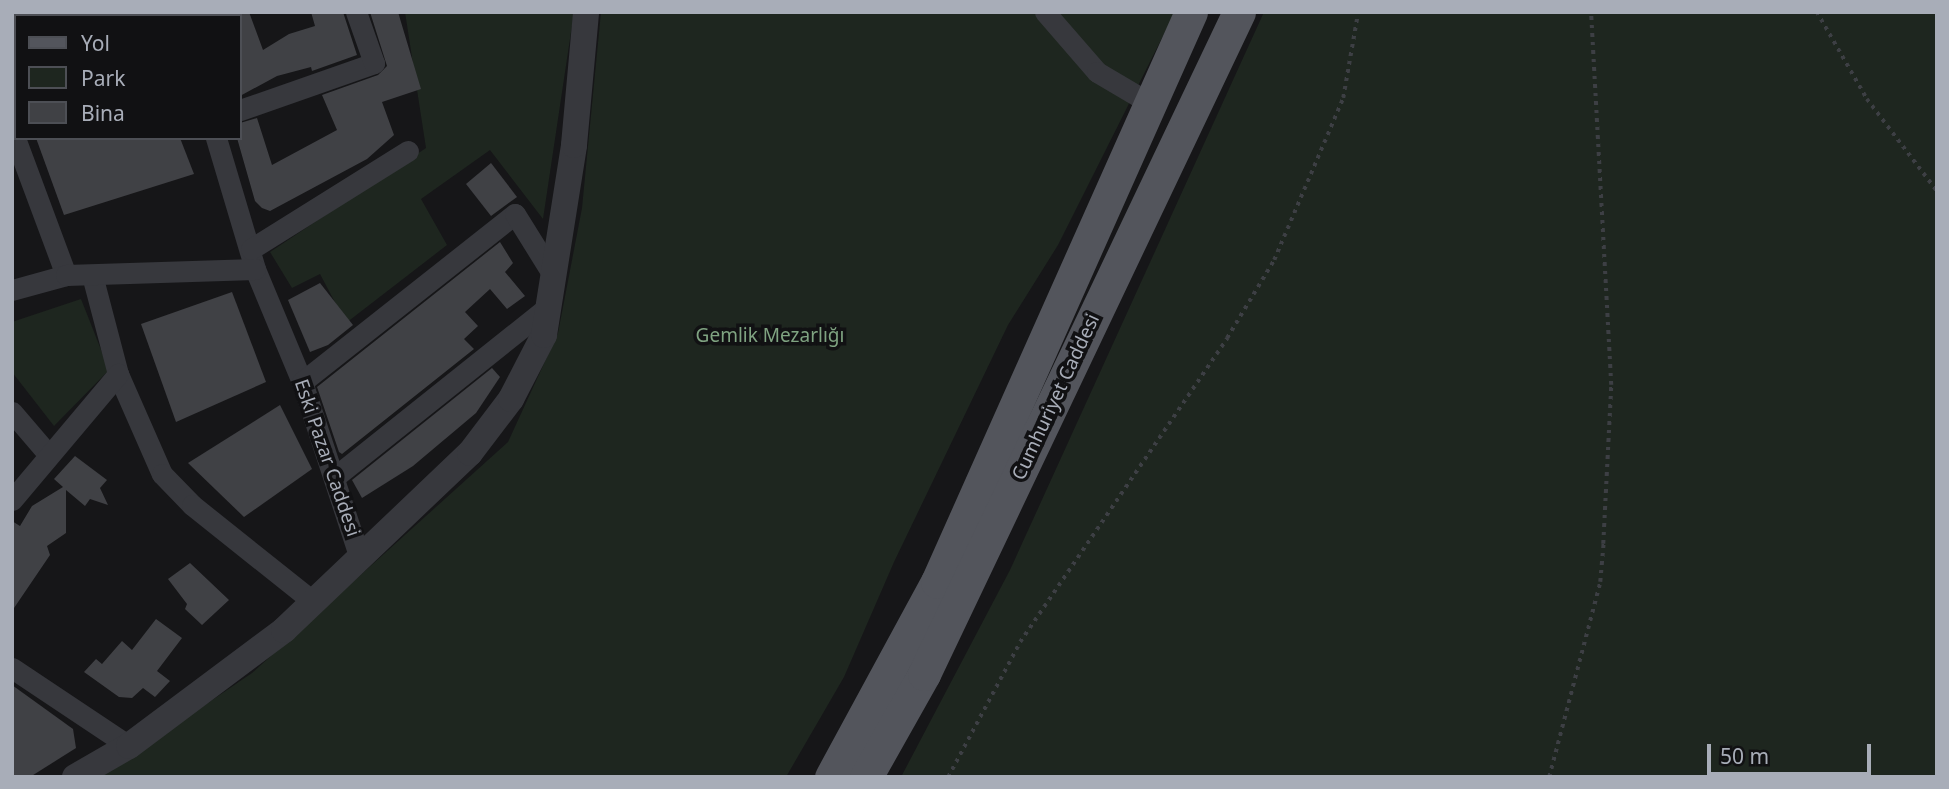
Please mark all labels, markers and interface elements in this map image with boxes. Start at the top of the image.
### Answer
legend [14,14,242,140]
text: Yol [81,29,110,57]
text: Park [81,64,125,92]
text: Bina [81,99,125,127]
street label: Cumhuriyet Caddesi [1007,310,1105,484]
park label: Gemlik Mezarlığı [696,325,844,347]
street label: Eski Pazar Caddesi [289,376,365,540]
scale bar [1711,730,1876,774]
text: 50 m [1720,742,1769,770]

